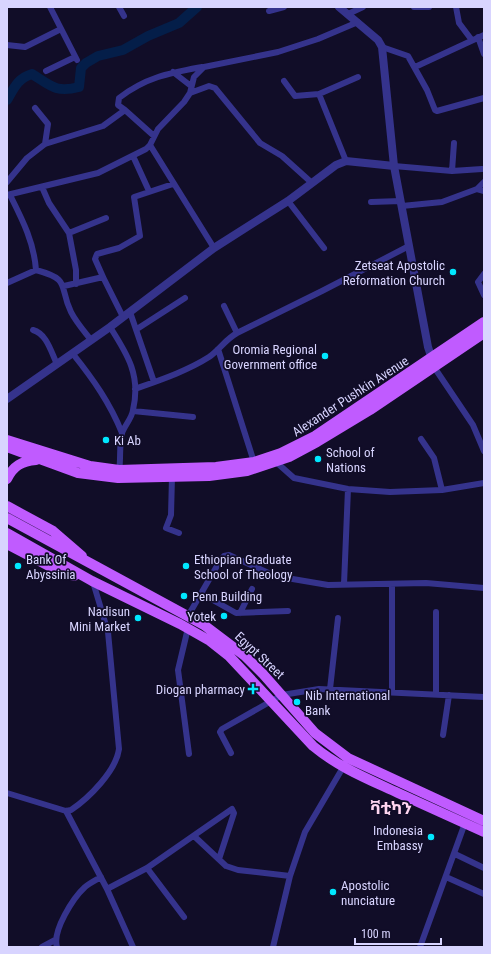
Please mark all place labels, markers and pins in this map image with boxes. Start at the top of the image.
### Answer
place label: Zetseat Apostolic Reformation Church [343,258,445,288]
marker: Zetseat Apostolic Reformation Church [448,267,458,277]
place label: Oromia Regional Government office [224,342,317,372]
marker: Oromia Regional Government office [320,351,330,361]
place label: Ki Ab [114,433,141,448]
marker: Ki Ab [101,435,111,445]
place label: School of Nations [326,445,375,475]
marker: School of Nations [313,454,323,464]
place label: Bank Of Abyssinia [26,552,76,582]
place label: Ethiopian Graduate School of Theology [194,552,293,582]
marker: Bank Of Abyssinia [13,561,23,571]
marker: Ethiopian Graduate School of Theology [181,561,191,571]
place label: Penn Building [192,589,262,604]
marker: Penn Building [179,591,189,601]
place label: Nadisun Mini Market [69,604,130,634]
place label: Yotek [187,609,216,624]
marker: Yotek [219,611,229,621]
marker: Nadisun Mini Market [133,613,143,623]
place label: Diogan pharmacy [156,682,246,697]
marker: Diogan pharmacy [248,684,258,694]
place label: Nib International Bank [305,688,390,718]
marker: Nib International Bank [292,697,302,707]
place label: Indonesia Embassy [373,823,424,853]
marker: Indonesia Embassy [426,832,436,842]
place label: Apostolic nunciature [341,878,395,908]
marker: Apostolic nunciature [328,887,338,897]

